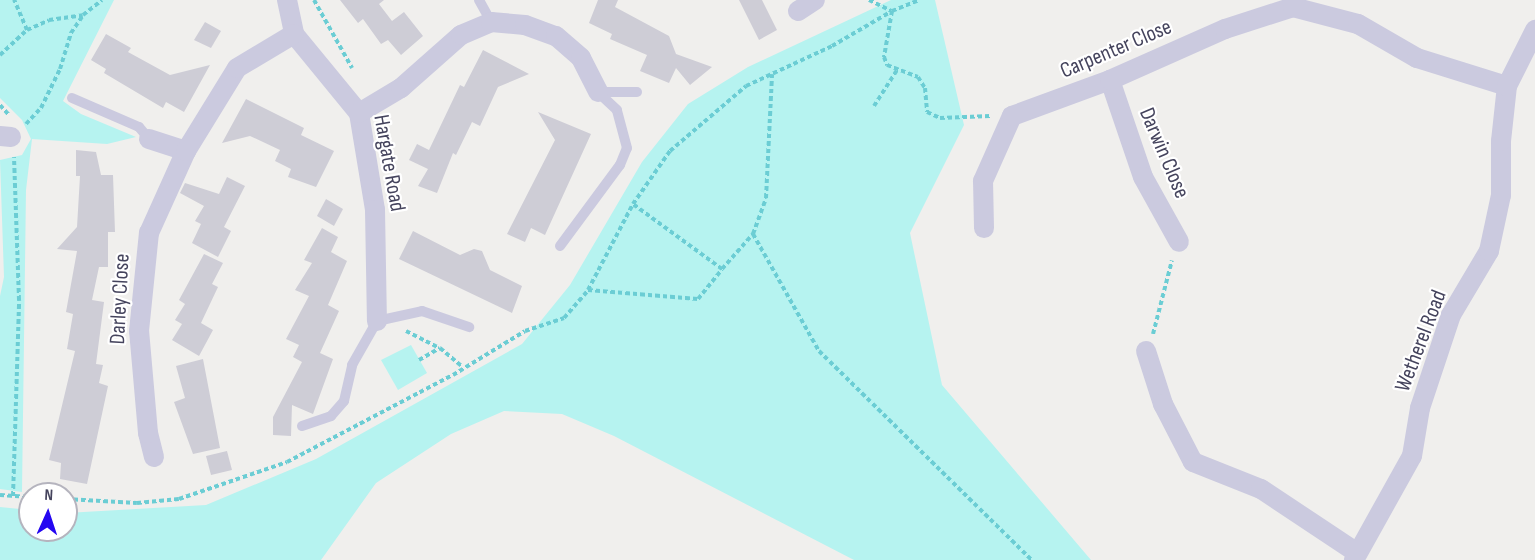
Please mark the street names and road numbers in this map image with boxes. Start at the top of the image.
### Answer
street label: Carpenter Close [1056,14,1176,84]
street label: Darwin Close [1133,104,1195,202]
street label: Hargate Road [368,113,410,213]
street label: Darley Close [104,253,136,345]
street label: Wetherel Road [1390,286,1452,396]

